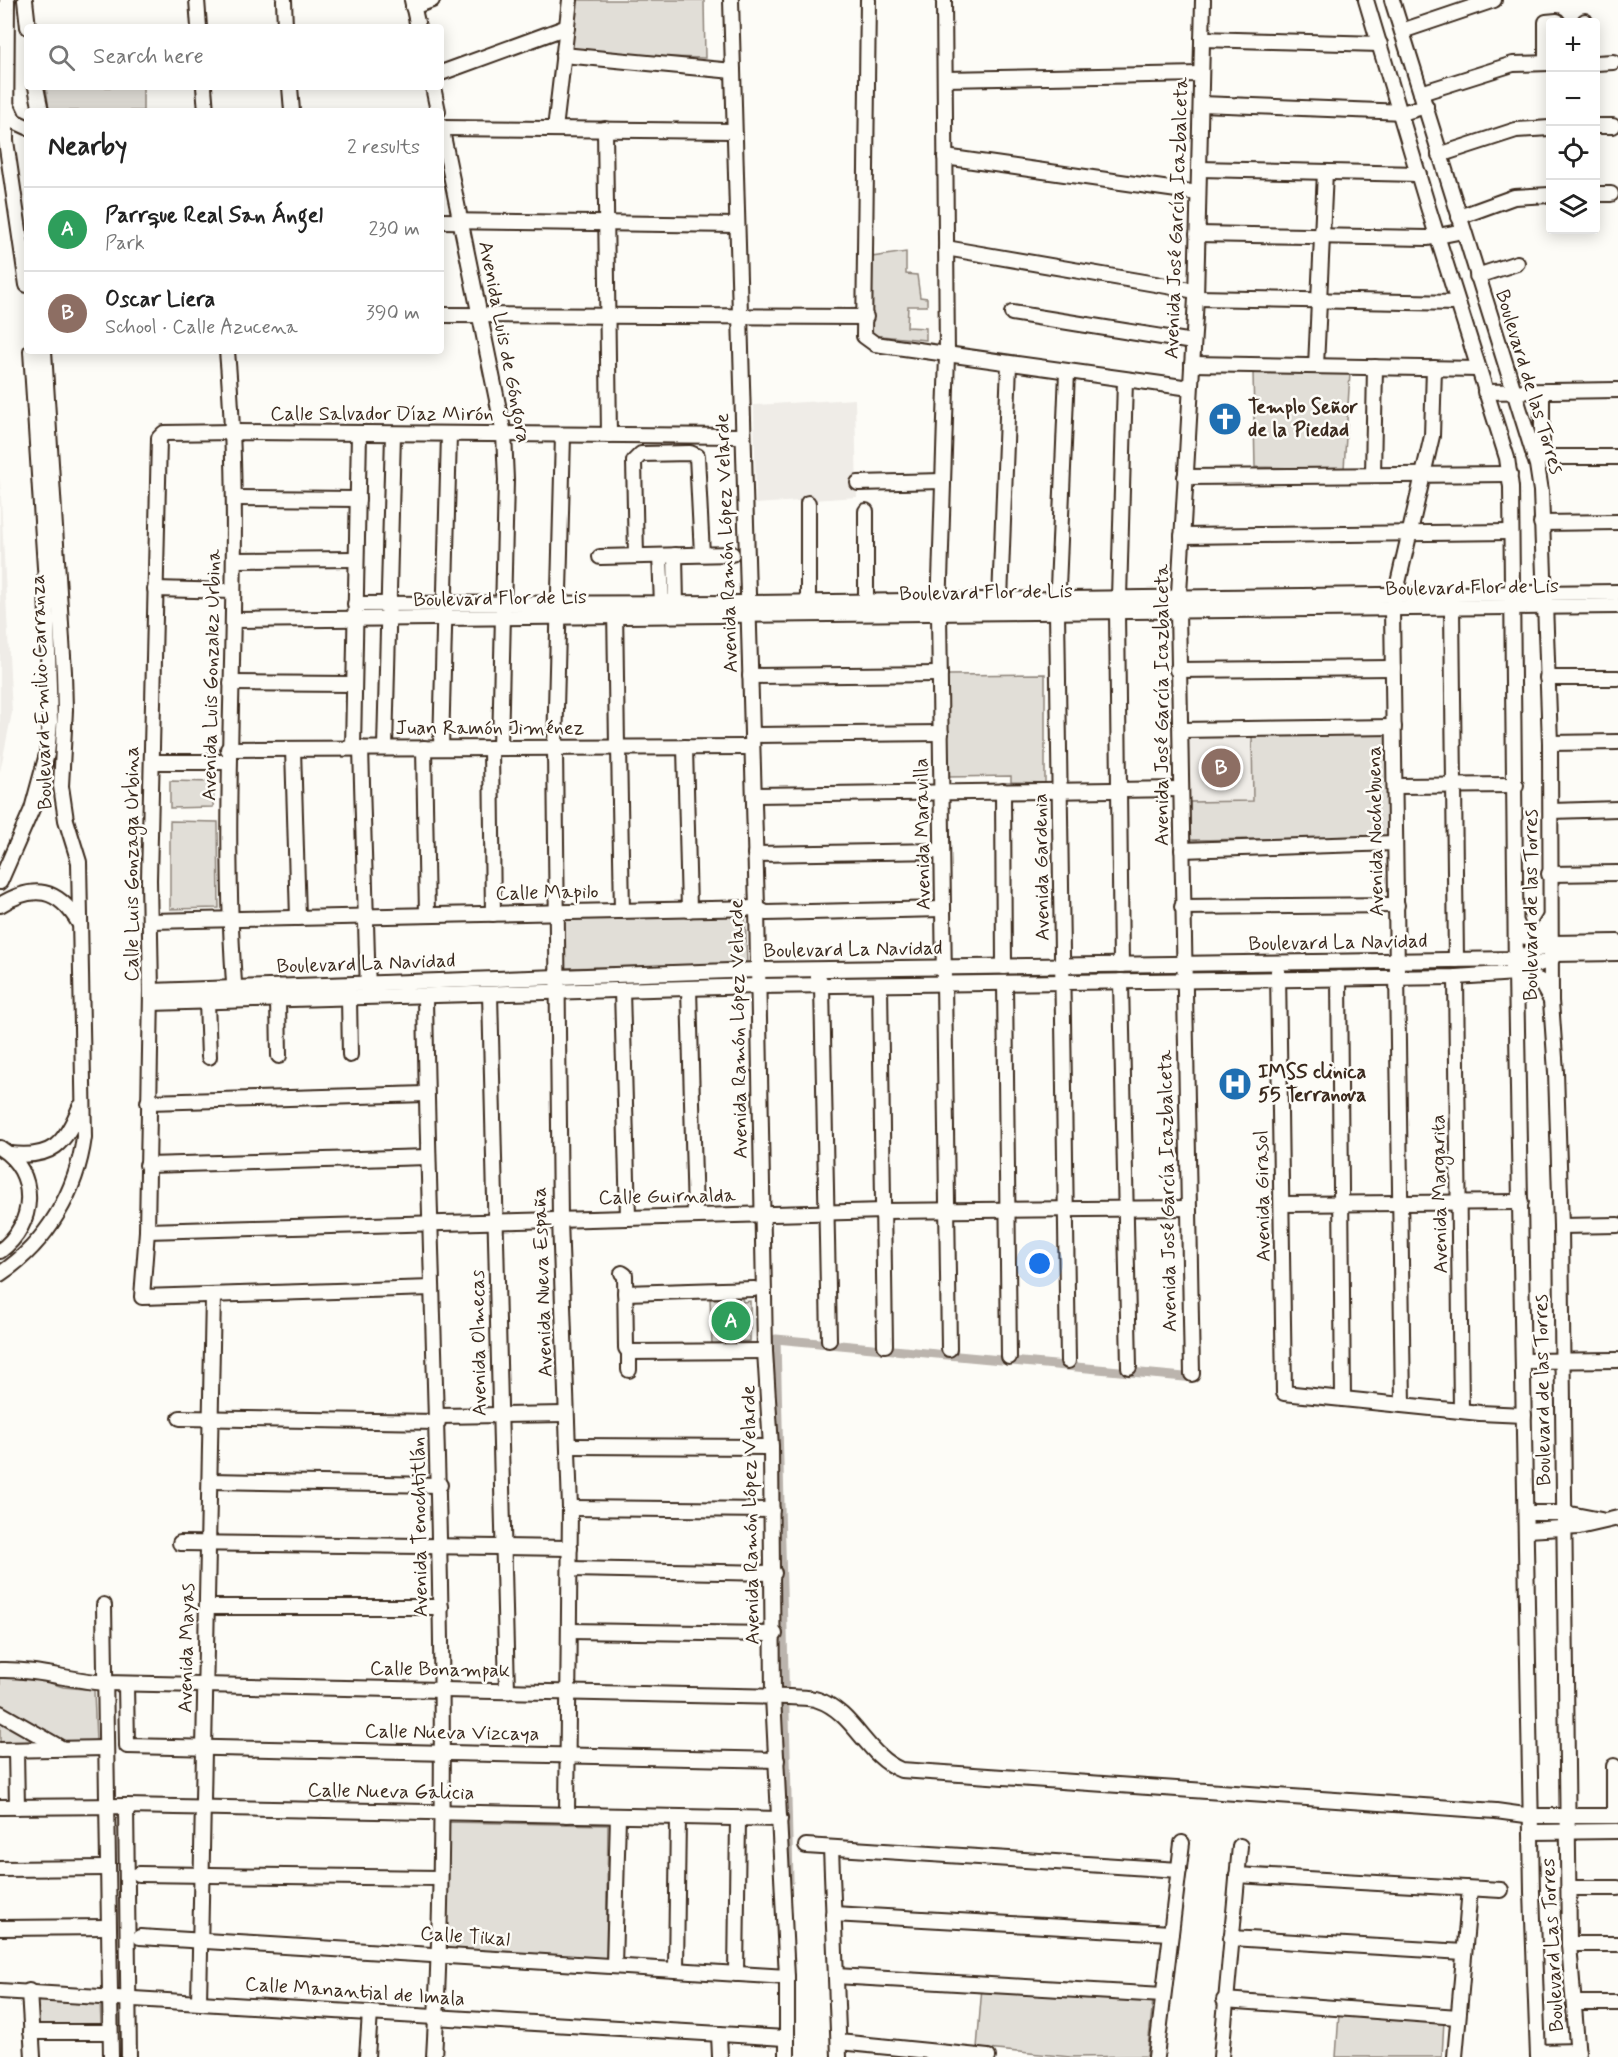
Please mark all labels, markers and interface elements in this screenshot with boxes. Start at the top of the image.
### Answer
map controls [1546,18,1600,234]
button: + [1546,18,1600,72]
search box [24,24,444,90]
icon: search [45,41,78,74]
text: Search here [93,43,204,71]
button: − [1546,72,1600,126]
street label: Avenida José García Icazbalceta [1159,76,1195,359]
button: locate [1546,126,1600,180]
text: Nearby [48,130,127,164]
text: 2 results [347,134,420,161]
button: layers [1546,180,1600,234]
text: Parrque Real San Ángel [105,202,323,230]
text: A [61,216,74,243]
text: 230 m [368,216,420,243]
text: Park [105,230,145,257]
street label: Avenida Luis de Góngora [469,239,537,446]
text: Oscar Liera [105,286,215,314]
street label: Boulevard de las Torres [1488,286,1570,478]
text: B [61,300,74,327]
text: 390 m [366,300,420,327]
text: School · Calle Azucena [105,314,298,341]
place label: Templo Señor de la Piedad [1248,394,1359,444]
street label: Calle Salvador Díaz Mirón [270,401,494,428]
church icon: Templo Señor de la Piedad [1207,401,1243,437]
street label: Avenida Ramón López Velarde [709,413,745,673]
street label: Avenida Luis Gonzalez Urbina [196,548,228,801]
street label: Avenida José García Icazbalceta [1149,563,1176,846]
street label: Boulevard Flor de Lis [1385,573,1559,603]
street label: Boulevard Emilio Carranza [24,574,60,810]
street label: Boulevard Flor de Lis [899,578,1073,608]
street label: Boulevard Flor de Lis [413,584,587,614]
street label: Juan Ramón Jiménez [396,715,585,742]
street label: Avenida Nochebuena [1361,745,1391,917]
street label: Calle Luis Gonzaga Urbina [119,746,147,982]
pin: B [1202,746,1240,790]
street label: Avenida Maravilla [908,758,938,910]
street label: Avenida Gardenia [1027,793,1057,941]
street label: Boulevard de las Torres [1518,809,1545,1001]
street label: Calle Mapilo [495,879,599,907]
street label: Avenida Ramón López Velarde [723,899,755,1159]
street label: Boulevard La Navidad [1248,928,1428,958]
street label: Boulevard La Navidad [763,935,943,965]
street label: Boulevard La Navidad [276,947,456,981]
street label: Avenida José García Icazbalceta [1152,1049,1184,1332]
place label: IMSS clinica 55 Terranova [1258,1059,1367,1109]
hospital icon: IMSS clinica 55 Terranova [1217,1066,1253,1102]
street label: Avenida Margarita [1425,1114,1456,1274]
street label: Avenida Girasol [1248,1130,1278,1262]
street label: Calle Guirnalda [598,1182,737,1212]
street label: Avenida Nueva España [526,1186,560,1378]
your location [1025,1249,1054,1278]
street label: Avenida Olmecas [464,1269,494,1416]
street label: Boulevard de las Torres [1528,1294,1558,1486]
pin: A [712,1298,750,1344]
street label: Avenida Ramón López Velarde [735,1385,767,1645]
street label: Avenida Tenochtitlán [405,1437,435,1617]
street label: Avenida Mayas [172,1583,202,1713]
street label: Calle Bonampak [370,1655,510,1685]
street label: Calle Nueva Vizcaya [364,1718,540,1748]
street label: Calle Nueva Galicia [307,1777,475,1807]
street label: Boulevard Las Torres [1535,1857,1571,2033]
street label: Calle Tikal [419,1920,511,1954]
street label: Calle Manantial de Imala [244,1971,466,2013]

